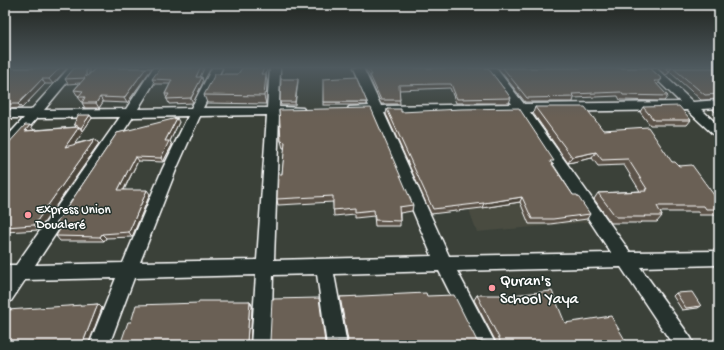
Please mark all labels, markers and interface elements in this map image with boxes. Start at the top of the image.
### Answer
place label: Express Union Doualeré [35,203,112,233]
marker: Express Union Doualeré [23,210,33,220]
place label: Quran's School Yaya [500,273,580,310]
marker: Quran's School Yaya [487,283,497,293]

